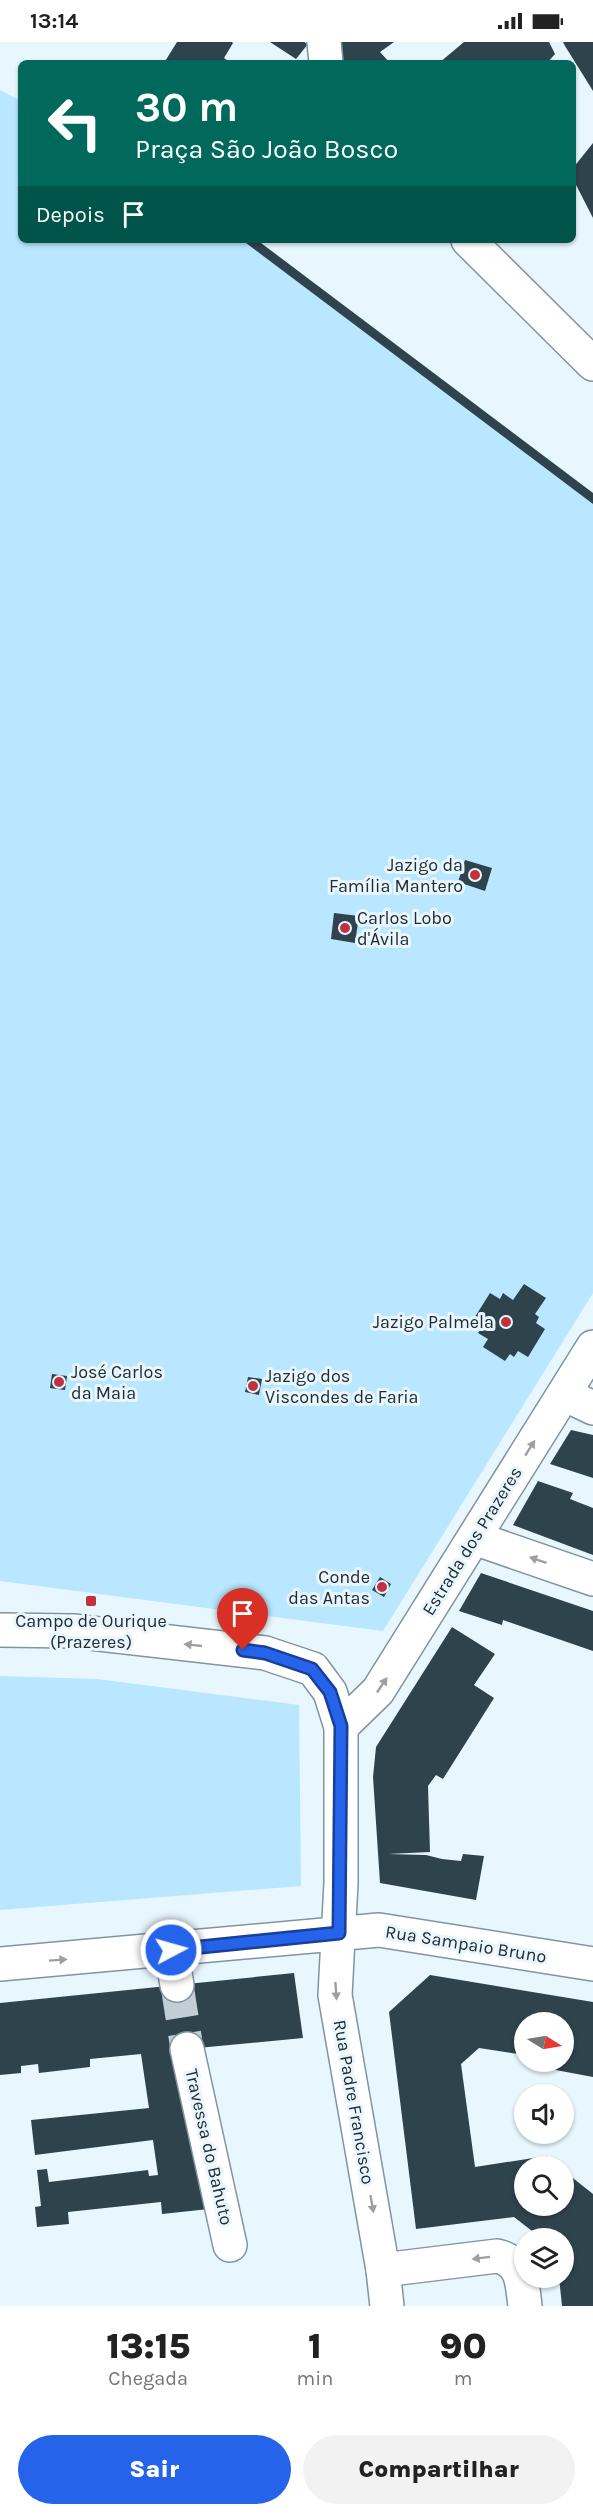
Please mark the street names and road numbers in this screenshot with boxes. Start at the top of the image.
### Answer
street label: Estrada dos Prazeres [417,1463,527,1619]
street label: Rua Sampaio Bruno [384,1920,548,1968]
street label: Rua Padre Francisco [329,2018,379,2186]
street label: Travessa do Bahuto [180,2067,238,2227]

